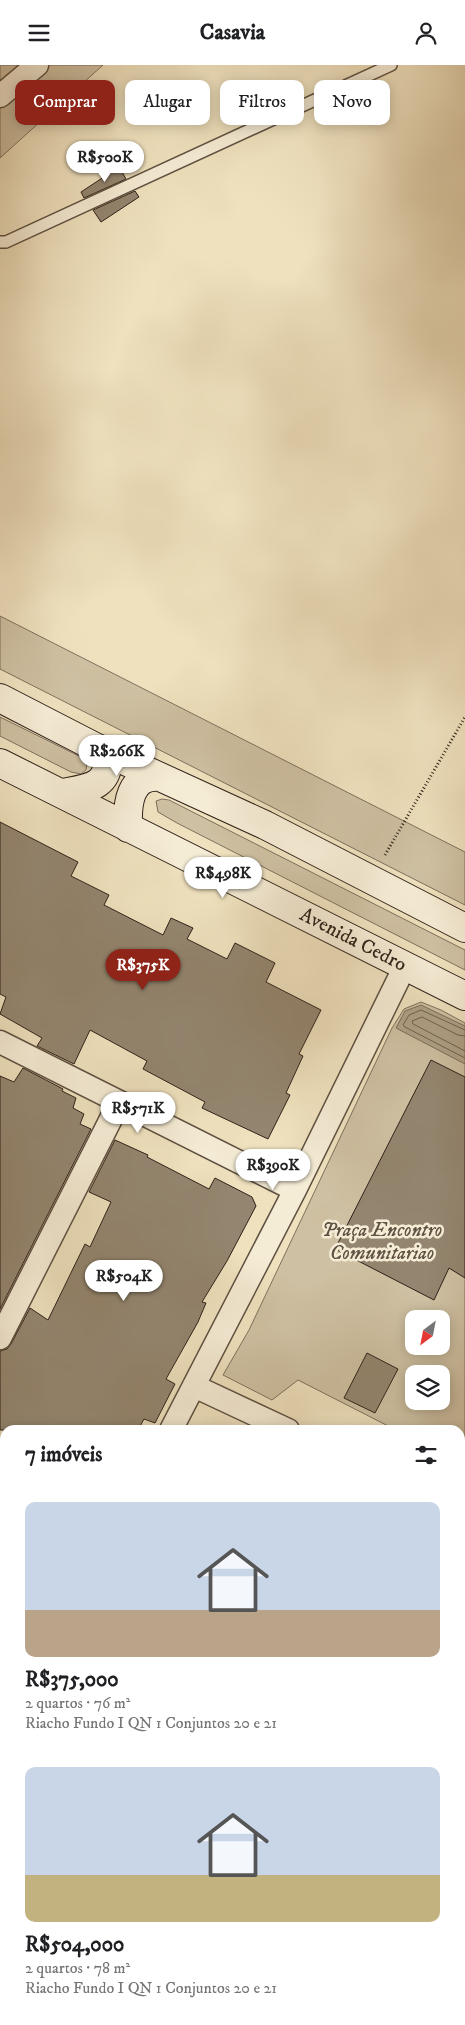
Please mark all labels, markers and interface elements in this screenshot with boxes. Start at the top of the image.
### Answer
icon: menu [25,19,53,47]
text: Casavia [200,19,265,46]
icon: person [412,19,440,47]
chip: Comprar [15,80,115,125]
chip: Alugar [125,80,210,125]
chip: Filtros [220,80,304,125]
chip: Novo [314,80,390,125]
pin: R$500K [64,141,146,183]
text: R$500K [77,147,133,167]
pin: R$266K [76,735,158,777]
text: R$266K [89,741,145,761]
pin: R$498K [182,857,264,899]
text: R$498K [195,863,251,883]
street label: Avenida Cedro [295,902,411,978]
pin: R$375K [102,949,184,991]
text: R$375K [117,955,169,975]
pin: R$571K [97,1091,179,1134]
text: R$571K [112,1098,164,1118]
pin: R$390K [232,1149,314,1191]
text: R$390K [246,1155,300,1175]
park label: Praça Encontro Comunitariao [322,1218,442,1266]
pin: R$504K [83,1259,165,1302]
text: R$504K [96,1266,152,1286]
north arrow [405,1310,450,1355]
map controls [405,1310,450,1410]
button: layers [405,1365,450,1410]
icon: filters [412,1441,440,1469]
text: 7 imóveis [25,1442,102,1468]
icon: home [188,1535,278,1625]
text: R$375,000 [25,1667,119,1693]
text: 2 quartos · 76 m² [25,1693,130,1713]
text: Riacho Fundo I QN 1 Conjuntos 20 e 21 [25,1713,277,1733]
icon: home [188,1800,278,1890]
text: R$504,000 [25,1932,124,1958]
text: 2 quartos · 78 m² [25,1958,130,1978]
text: Riacho Fundo I QN 1 Conjuntos 20 e 21 [25,1978,277,1998]

